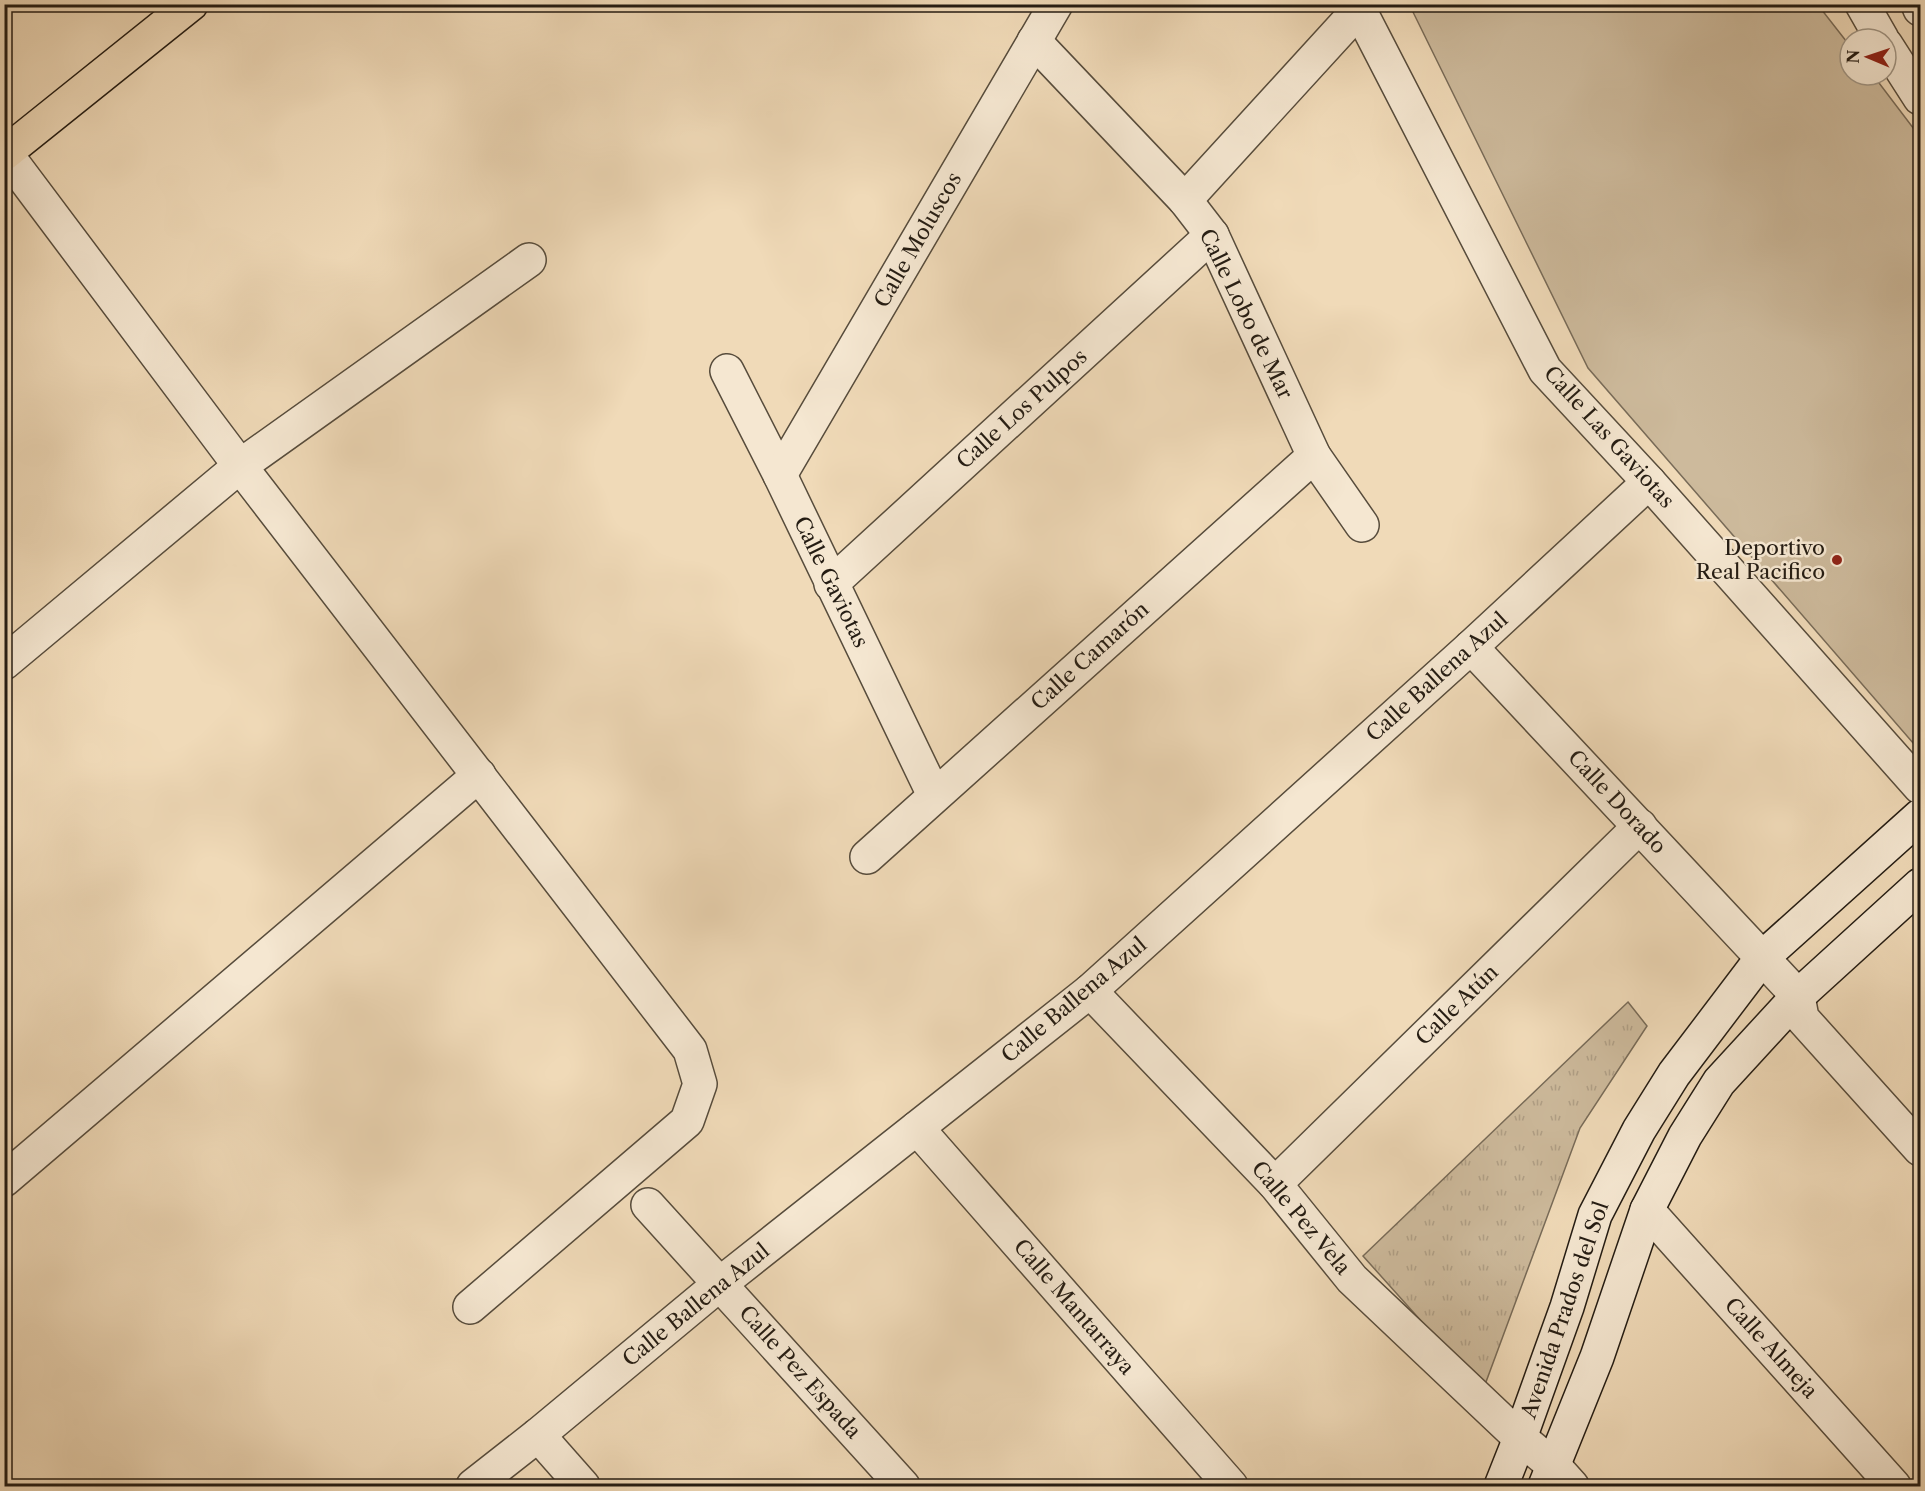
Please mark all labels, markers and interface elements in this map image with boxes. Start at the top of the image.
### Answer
north arrow [1838,27,1898,87]
text: N [1843,49,1863,64]
street label: Calle Moluscos [869,168,966,312]
street label: Calle Lobo de Mar [1194,225,1299,403]
street label: Calle Los Pulpos [951,344,1092,474]
street label: Calle Las Gaviotas [1539,361,1680,513]
street label: Calle Gaviotas [789,512,874,651]
place label: Deportivo Real Pacifico [1696,535,1825,584]
marker: Deportivo Real Pacifico [1830,553,1844,567]
street label: Calle Camarón [1026,596,1154,715]
street label: Calle Ballena Azul [1361,607,1512,747]
street label: Calle Dorado [1563,745,1672,859]
street label: Calle Ballena Azul [996,932,1151,1067]
street label: Calle Atún [1410,959,1503,1050]
street label: Calle Pez Vela [1247,1156,1357,1280]
street label: Avenida Prados del Sol [1515,1198,1613,1423]
street label: Calle Mantarraya [1009,1234,1141,1380]
street label: Calle Ballena Azul [617,1238,774,1371]
street label: Calle Almeja [1720,1292,1824,1404]
street label: Calle Pez Espada [734,1300,867,1444]

